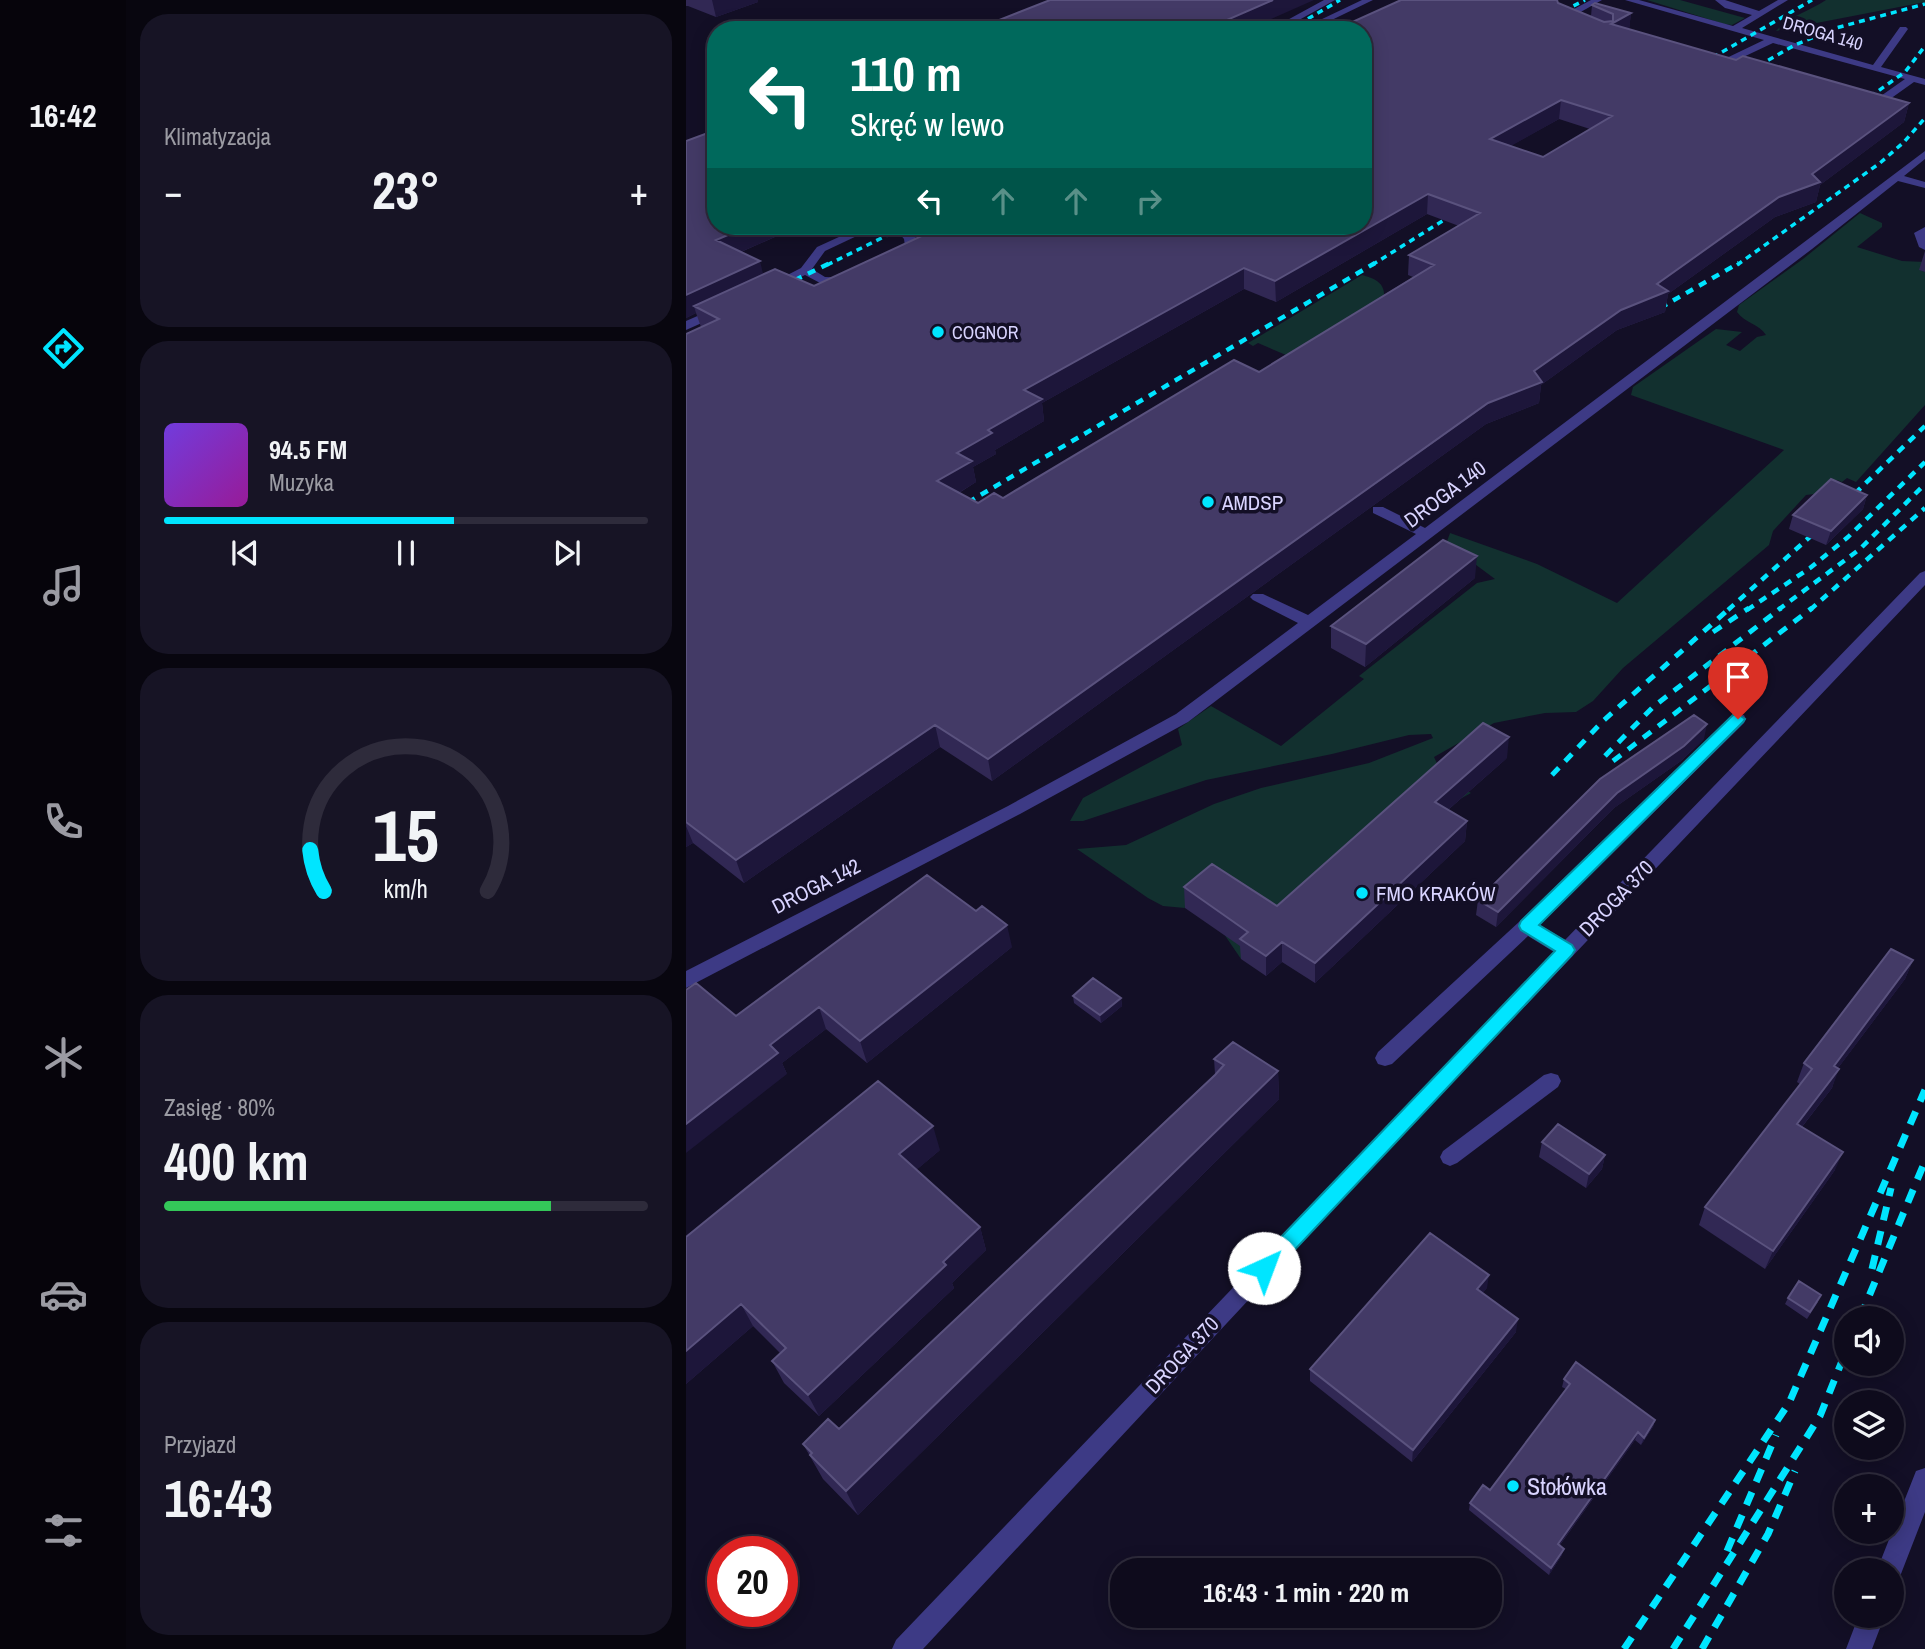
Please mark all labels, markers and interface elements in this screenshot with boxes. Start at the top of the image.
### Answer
street label: DROGA 140 [1780,10,1866,56]
text: 110 m [850,40,962,106]
icon: left [735,49,826,140]
text: 16:42 [29,94,97,137]
text: Skręć w lewo [850,103,1005,146]
text: Klimatyzacja [164,121,271,152]
text: 23° [372,155,440,225]
text: − [164,166,182,217]
text: + [630,166,648,217]
icon: left [911,182,949,220]
icon: ahead [984,182,1022,220]
icon: ahead [1057,182,1095,220]
icon: right [1130,182,1168,220]
place label: COGNOR [952,320,1019,345]
icon: directions [39,324,88,373]
marker: COGNOR [930,324,946,340]
text: 94.5 FM [269,432,347,467]
street label: DROGA 140 [1398,454,1492,534]
text: Muzyka [269,467,334,498]
place label: AMDSP [1221,488,1283,517]
marker: AMDSP [1200,494,1216,510]
icon: previous [226,534,264,572]
icon: pause [387,534,425,572]
icon: next [548,534,586,572]
icon: music [39,561,88,610]
pin [1708,647,1768,719]
icon: arrive [1719,658,1757,696]
text: 15 [373,786,439,884]
icon: phone [39,797,88,846]
street label: DROGA 142 [767,851,865,921]
street label: DROGA 370 [1572,854,1660,942]
text: km/h [384,871,428,905]
place label: FMO KRAKÓW [1376,879,1496,908]
marker: FMO KRAKÓW [1354,885,1370,901]
icon: climate [39,1033,88,1082]
text: Zasięg · 80% [164,1092,275,1123]
text: 400 km [164,1126,309,1196]
position arrow [1227,1231,1301,1305]
icon: car [39,1270,88,1319]
map controls [1834,1306,1904,1628]
button: sound [1834,1306,1904,1376]
street label: DROGA 370 [1139,1310,1225,1400]
button: layers [1834,1390,1904,1460]
text: Przyjazd [164,1429,236,1460]
text: 16:43 [164,1463,273,1533]
place label: Stołówka [1527,1470,1607,1502]
button: + [1834,1474,1904,1544]
marker: Stołówka [1505,1478,1521,1494]
icon: filters [39,1506,88,1555]
speed limit sign: 20 [707,1536,798,1627]
button: − [1834,1558,1904,1628]
text: 16:43 · 1 min · 220 m [1203,1575,1409,1610]

